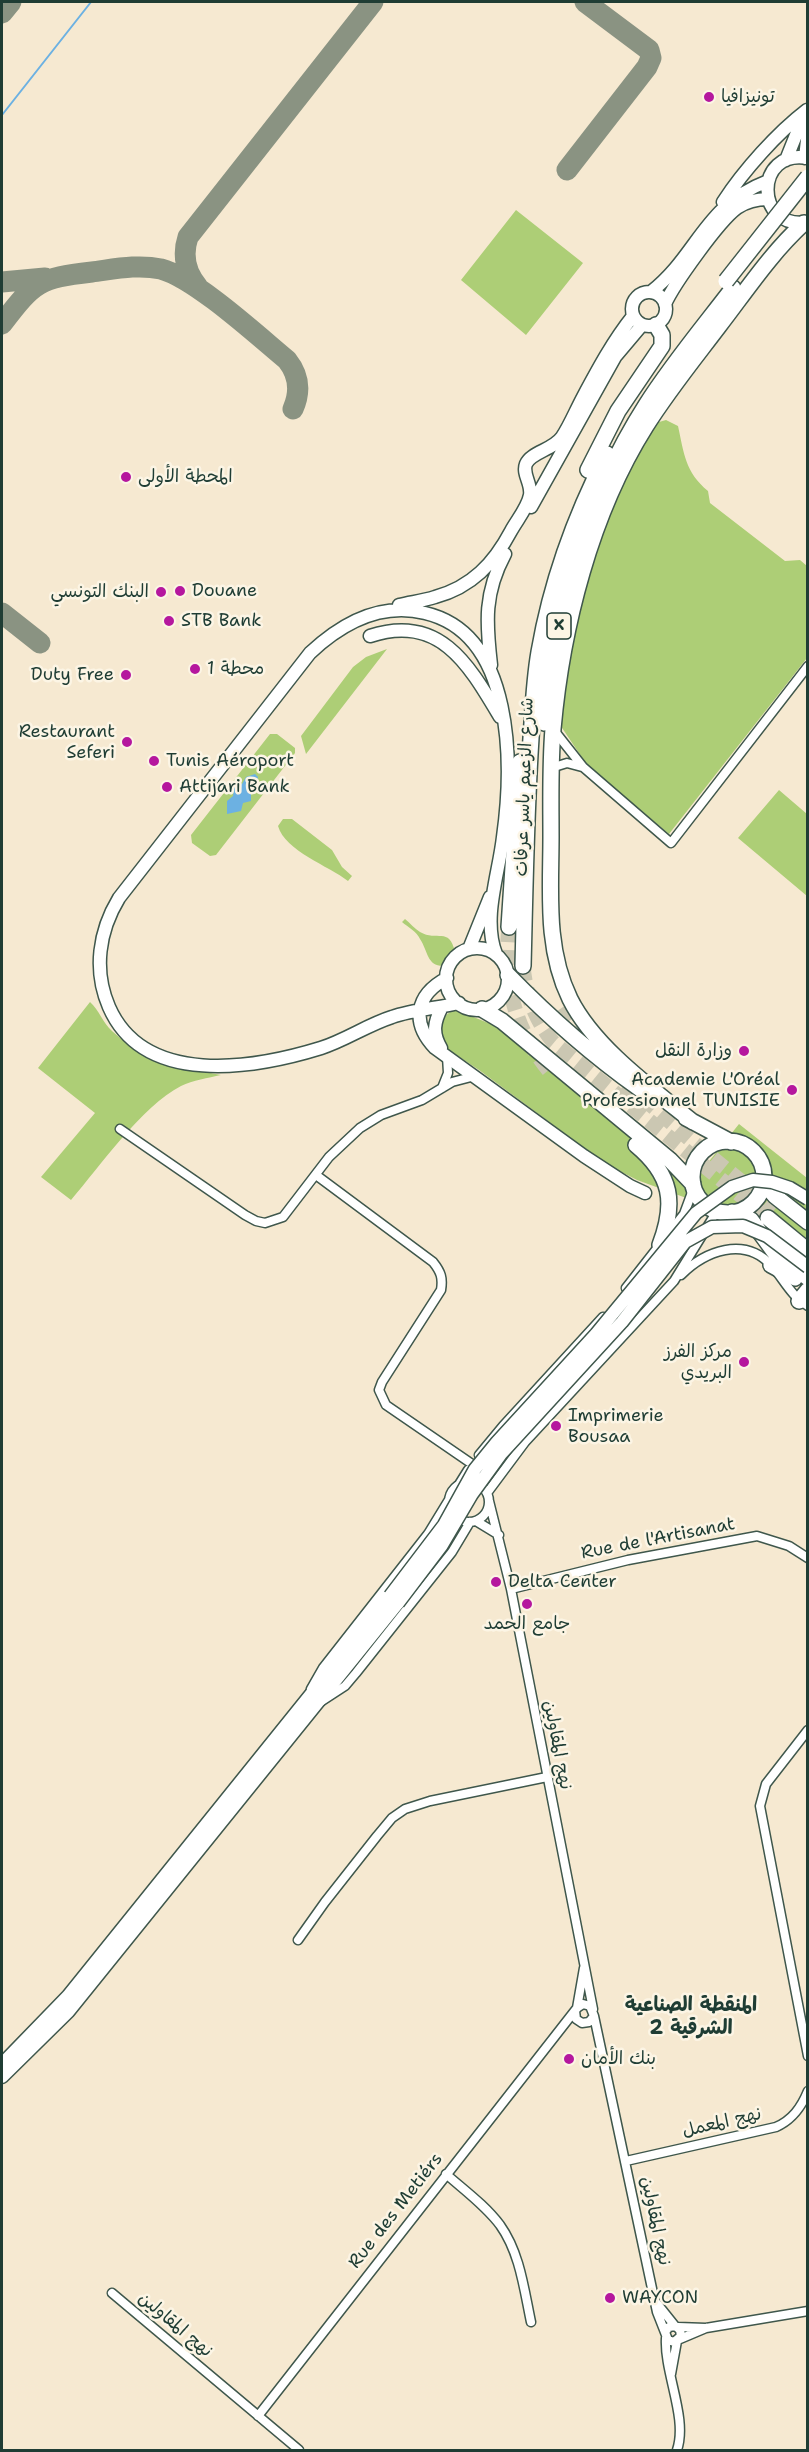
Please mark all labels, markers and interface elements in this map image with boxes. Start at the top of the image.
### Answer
place label: تونيزافيا [721,86,775,108]
marker: تونيزافيا [702,90,716,104]
place label: المحطة الأولى [138,466,233,488]
marker: المحطة الأولى [119,470,133,484]
place label: Douane [192,580,257,602]
place label: البنك التونسي [51,581,149,603]
marker: Douane [173,584,187,598]
marker: البنك التونسي [154,585,168,599]
place label: STB Bank [181,610,262,632]
road number: X [547,613,571,639]
marker: STB Bank [162,614,176,628]
place label: محطة 1 [207,658,264,680]
marker: محطة 1 [188,662,202,676]
place label: Duty Free [31,664,114,686]
marker: Duty Free [119,668,133,682]
street label: شارع الزعيم ياسر عرفات [511,697,539,877]
place label: Restaurant Seferi [19,721,115,764]
marker: Restaurant Seferi [120,735,134,749]
place label: Tunis Aéroport [166,750,294,772]
marker: Tunis Aéroport [147,754,161,768]
place label: Attijari Bank [179,776,290,798]
marker: Attijari Bank [160,780,174,794]
place label: وزارة النقل [655,1040,732,1062]
marker: وزارة النقل [737,1044,751,1058]
place label: Academie L'Oréal Professionnel TUNISIE [582,1069,780,1112]
marker: Academie L'Oréal Professionnel TUNISIE [785,1083,799,1097]
place label: مركز الفرز البريدي [664,1341,732,1384]
marker: مركز الفرز البريدي [737,1355,751,1369]
place label: Imprimerie Bousaa [568,1405,664,1448]
marker: Imprimerie Bousaa [549,1419,563,1433]
street label: Rue de l'Artisanat [579,1513,737,1565]
place label: Delta Center [508,1571,617,1593]
marker: Delta Center [489,1575,503,1589]
marker: جامع الحمد [520,1597,534,1611]
place label: جامع الحمد [484,1613,570,1635]
street label: نهج المقاولين [538,1699,576,1791]
district label: المنقطة الصناعية الشرقية 2 [625,1994,757,2041]
place label: بنك الأمان [581,2048,656,2070]
marker: بنك الأمان [562,2052,576,2066]
street label: نهج المعمل [680,2103,764,2143]
street label: Rue des Metiérs [344,2149,448,2273]
street label: نهج المقاولين [635,2174,675,2268]
place label: WAYCON [622,2287,698,2309]
street label: نهج المقاولين [133,2288,217,2362]
marker: WAYCON [603,2291,617,2305]

